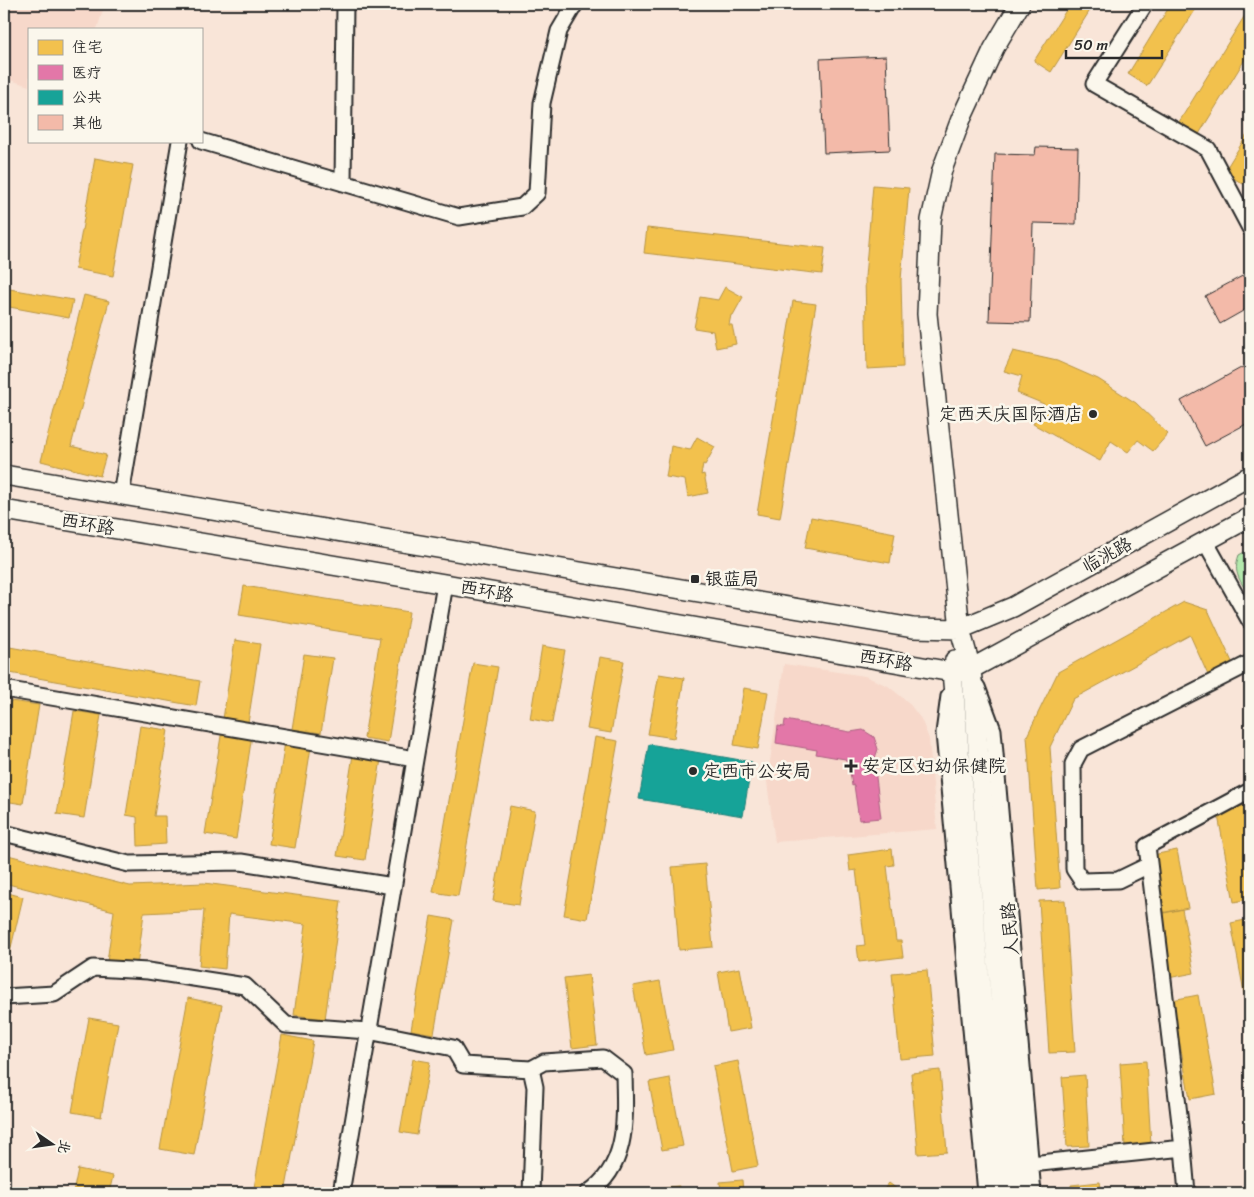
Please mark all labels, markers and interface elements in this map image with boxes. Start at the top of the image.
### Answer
legend [28,28,202,142]
scale bar [1066,28,1163,60]
text: 50 m [1074,32,1109,58]
text: 住宅 [72,34,102,60]
text: 医疗 [72,60,102,86]
text: 公共 [72,84,102,110]
text: 其他 [72,110,102,136]
place label: 定西天庆国际酒店 [939,398,1083,430]
marker: 定西天庆国际酒店 [1087,408,1099,420]
street label: 西环路 [59,504,117,544]
street label: 临洮路 [1076,528,1138,582]
place label: 银蓝局 [705,563,759,595]
street label: 西环路 [458,571,516,611]
marker: 银蓝局 [689,573,701,585]
street label: 西环路 [857,640,915,680]
place label: 安定区妇幼保健院 [862,750,1006,782]
place label: 定西市公安局 [703,755,811,787]
marker: 安定区妇幼保健院 [844,759,858,773]
marker: 定西市公安局 [687,765,699,777]
street label: 人民路 [992,901,1028,957]
north arrow [28,1120,78,1170]
text: 北 [50,1137,78,1156]

